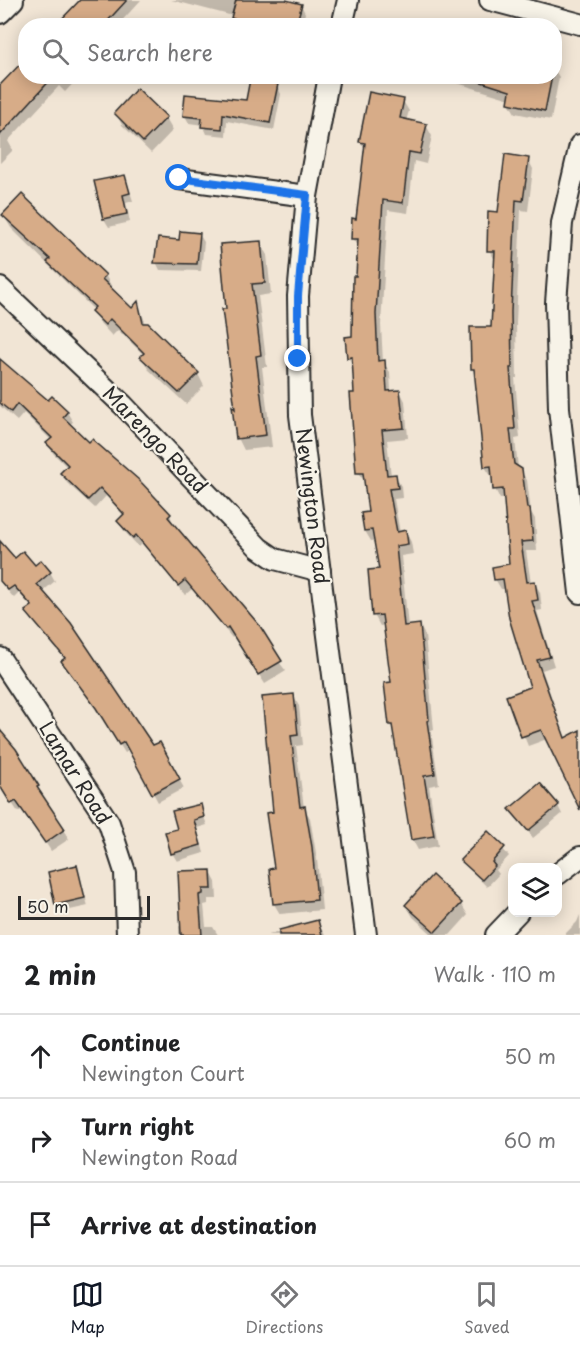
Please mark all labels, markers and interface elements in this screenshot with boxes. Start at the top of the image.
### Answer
search box [18,18,562,84]
icon: search [39,35,72,68]
text: Search here [87,35,213,68]
route start [165,164,191,190]
route end [284,345,310,371]
street label: Marengo Road [96,378,215,500]
street label: Newington Road [289,426,337,586]
street label: Lamar Road [32,715,119,830]
map controls [508,863,562,917]
button: layers [508,863,562,917]
scale bar [18,893,150,920]
text: 50 m [27,894,68,918]
text: 2 min [24,955,97,994]
text: Walk · 110 m [434,959,556,989]
text: Continue [81,1025,180,1058]
icon: ahead [24,1040,57,1073]
text: 50 m [504,1041,556,1071]
text: Newington Court [81,1058,245,1088]
text: Turn right [81,1109,194,1142]
icon: right [24,1124,57,1157]
text: 60 m [504,1125,556,1155]
text: Newington Road [81,1142,238,1172]
icon: arrive [24,1208,57,1241]
text: Arrive at destination [81,1208,317,1241]
tab: Map [70,1278,105,1338]
tab: Directions [245,1278,323,1338]
tab: Saved [464,1278,510,1338]

